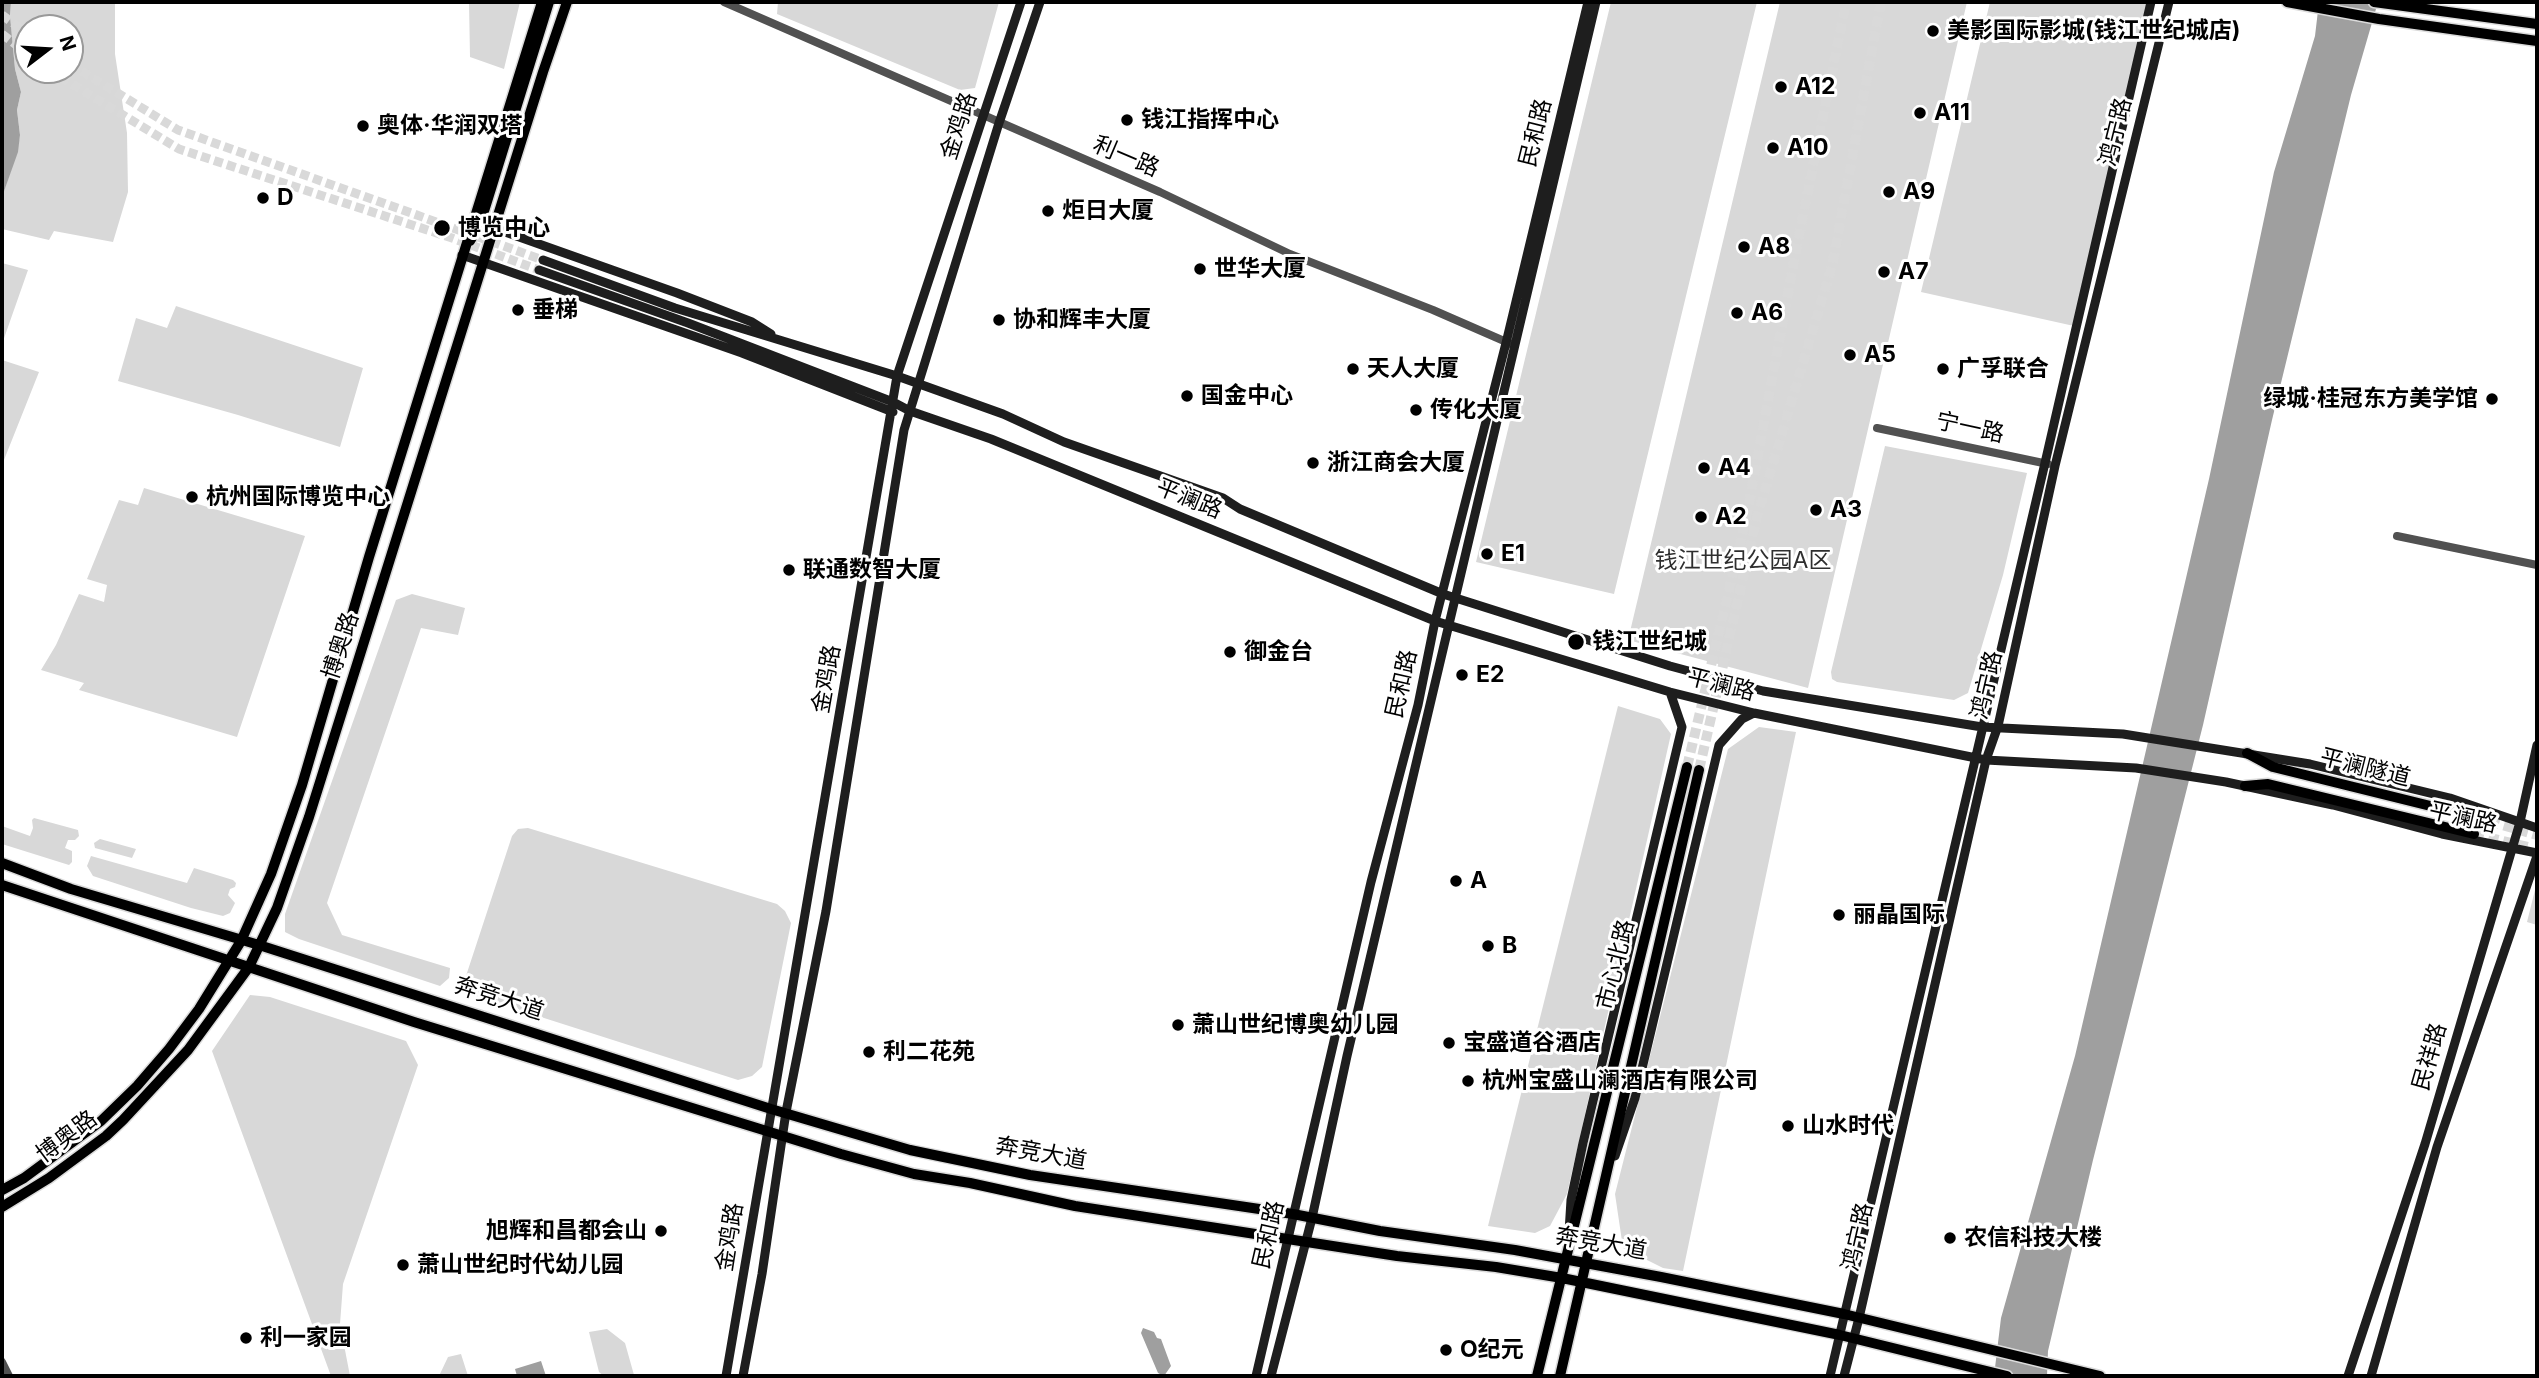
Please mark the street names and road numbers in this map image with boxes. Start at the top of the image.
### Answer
street label: 金鸡路 [935,89,983,163]
street label: 鸿宁路 [2094,95,2138,169]
street label: 民和路 [1514,96,1558,170]
street label: 利一路 [1089,131,1163,183]
street label: 宁一路 [1933,407,2007,449]
street label: 平澜路 [1152,473,1226,525]
street label: 博奥路 [317,609,365,683]
street label: 金鸡路 [807,643,847,715]
street label: 民和路 [1381,647,1423,721]
street label: 鸿宁路 [1966,648,2008,722]
street label: 平澜路 [1684,663,1758,707]
street label: 平澜隧道 [2317,743,2413,793]
street label: 平澜路 [2426,797,2500,839]
street label: 市心北路 [1591,917,1641,1013]
street label: 奔竞大道 [451,972,547,1026]
street label: 民祥路 [2407,1020,2453,1094]
street label: 博奥路 [31,1105,103,1169]
street label: 奔竞大道 [993,1132,1089,1176]
street label: 民和路 [1248,1198,1290,1272]
street label: 鸿宁路 [1837,1200,1879,1274]
street label: 金鸡路 [711,1201,749,1273]
street label: 奔竞大道 [1553,1222,1649,1266]

